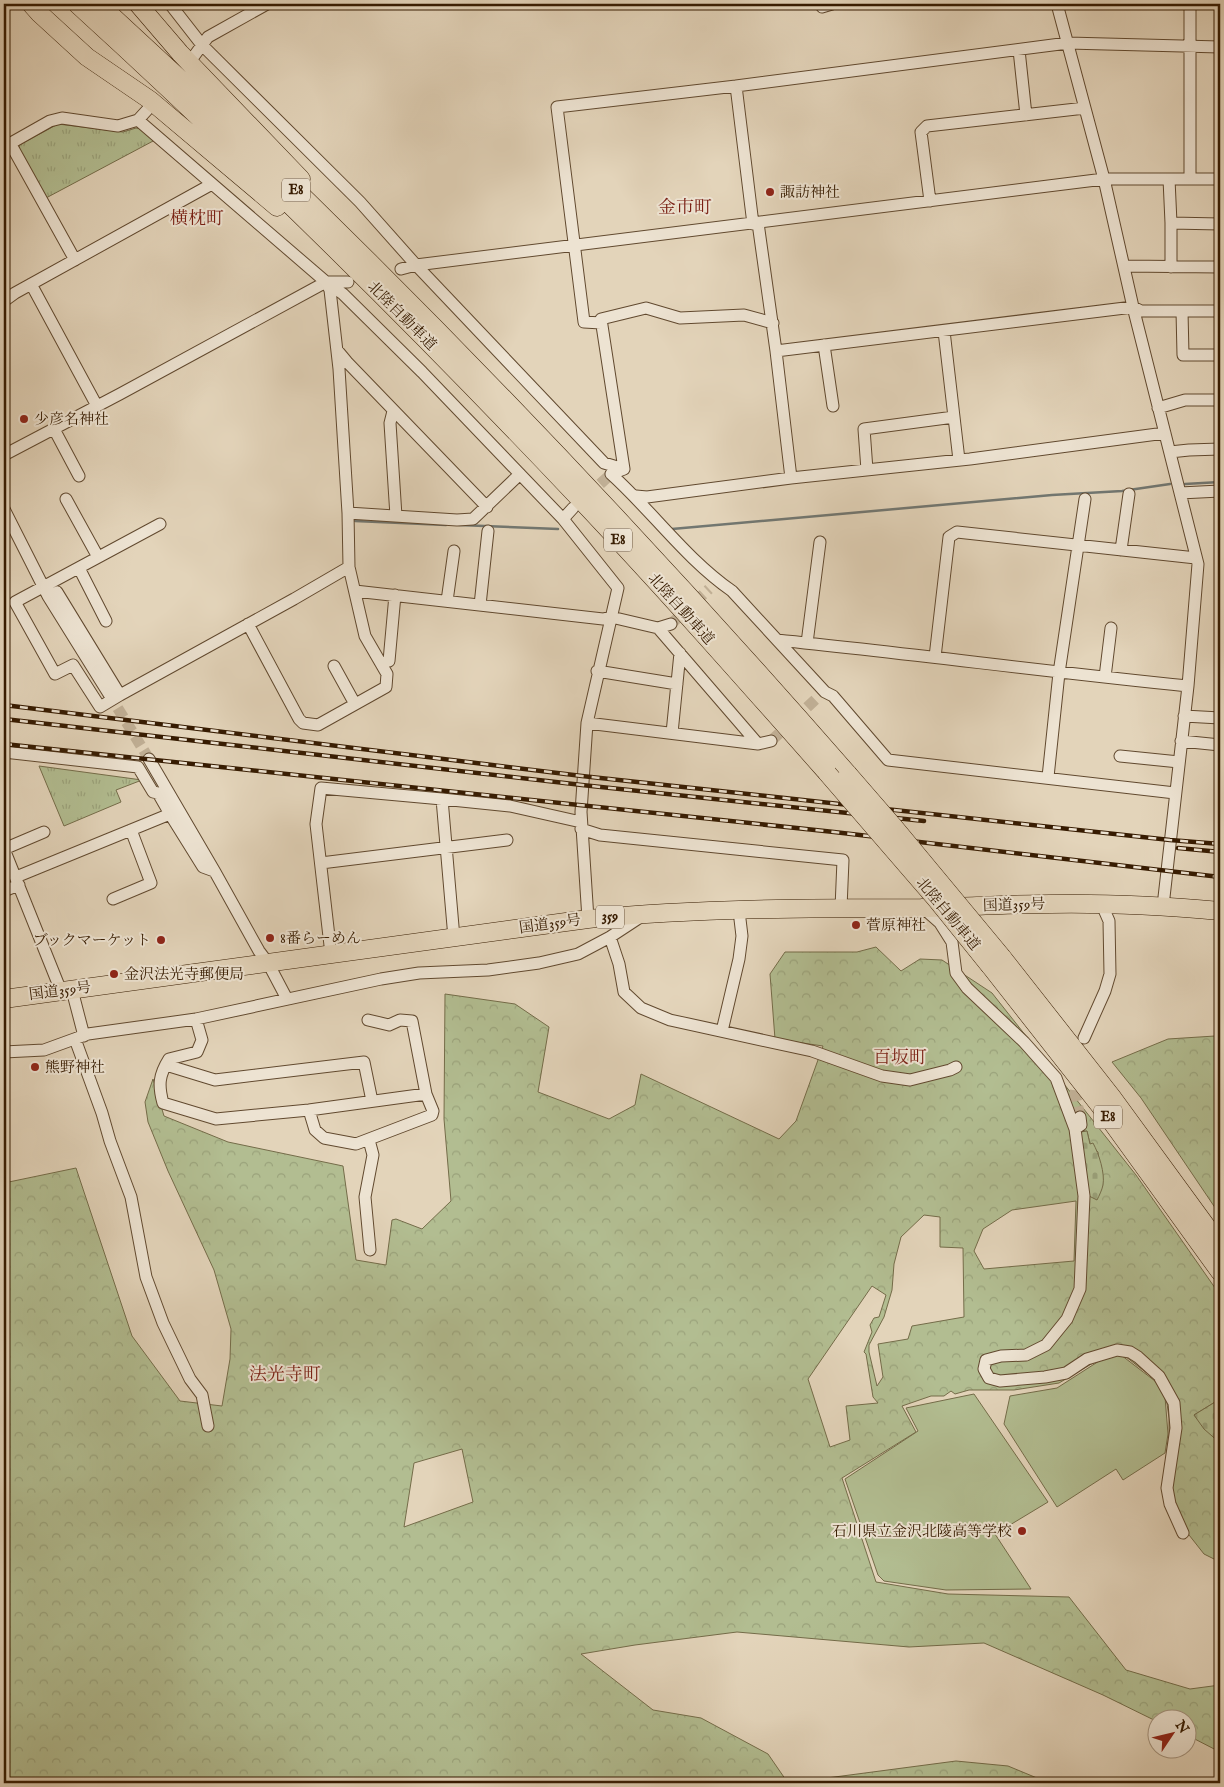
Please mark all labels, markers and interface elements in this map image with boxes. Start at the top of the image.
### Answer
road number: E8 [282,178,310,202]
place label: 諏訪神社 [780,183,840,202]
marker: 諏訪神社 [764,186,776,198]
district label: 金市町 [658,197,712,220]
district label: 横枕町 [170,208,224,231]
street label: 北陸自動車道 [363,277,441,355]
place label: 少彦名神社 [34,410,109,429]
marker: 少彦名神社 [18,413,30,425]
road number: E8 [604,528,632,552]
street label: 北陸自動車道 [644,569,718,649]
street label: 北陸自動車道 [912,873,984,955]
street label: 国道359号 [982,894,1046,916]
road number: 359 [596,906,624,929]
street label: 国道359号 [518,910,582,938]
place label: 菅原神社 [866,916,926,935]
marker: 菅原神社 [850,919,862,931]
place label: 8番らーめん [280,929,361,948]
place label: ブックマーケット [33,931,151,950]
marker: 8番らーめん [264,932,276,944]
marker: ブックマーケット [155,934,167,946]
place label: 金沢法光寺郵便局 [124,965,244,984]
marker: 金沢法光寺郵便局 [108,968,120,980]
street label: 国道359号 [28,978,92,1004]
district label: 百坂町 [873,1047,927,1070]
place label: 熊野神社 [45,1058,105,1077]
marker: 熊野神社 [29,1061,41,1073]
road number: E8 [1094,1106,1122,1128]
district label: 法光寺町 [249,1364,321,1387]
place label: 石川県立金沢北陵高等学校 [832,1522,1012,1541]
marker: 石川県立金沢北陵高等学校 [1016,1525,1028,1537]
north arrow [1146,1710,1196,1760]
text: N [1170,1716,1193,1737]

